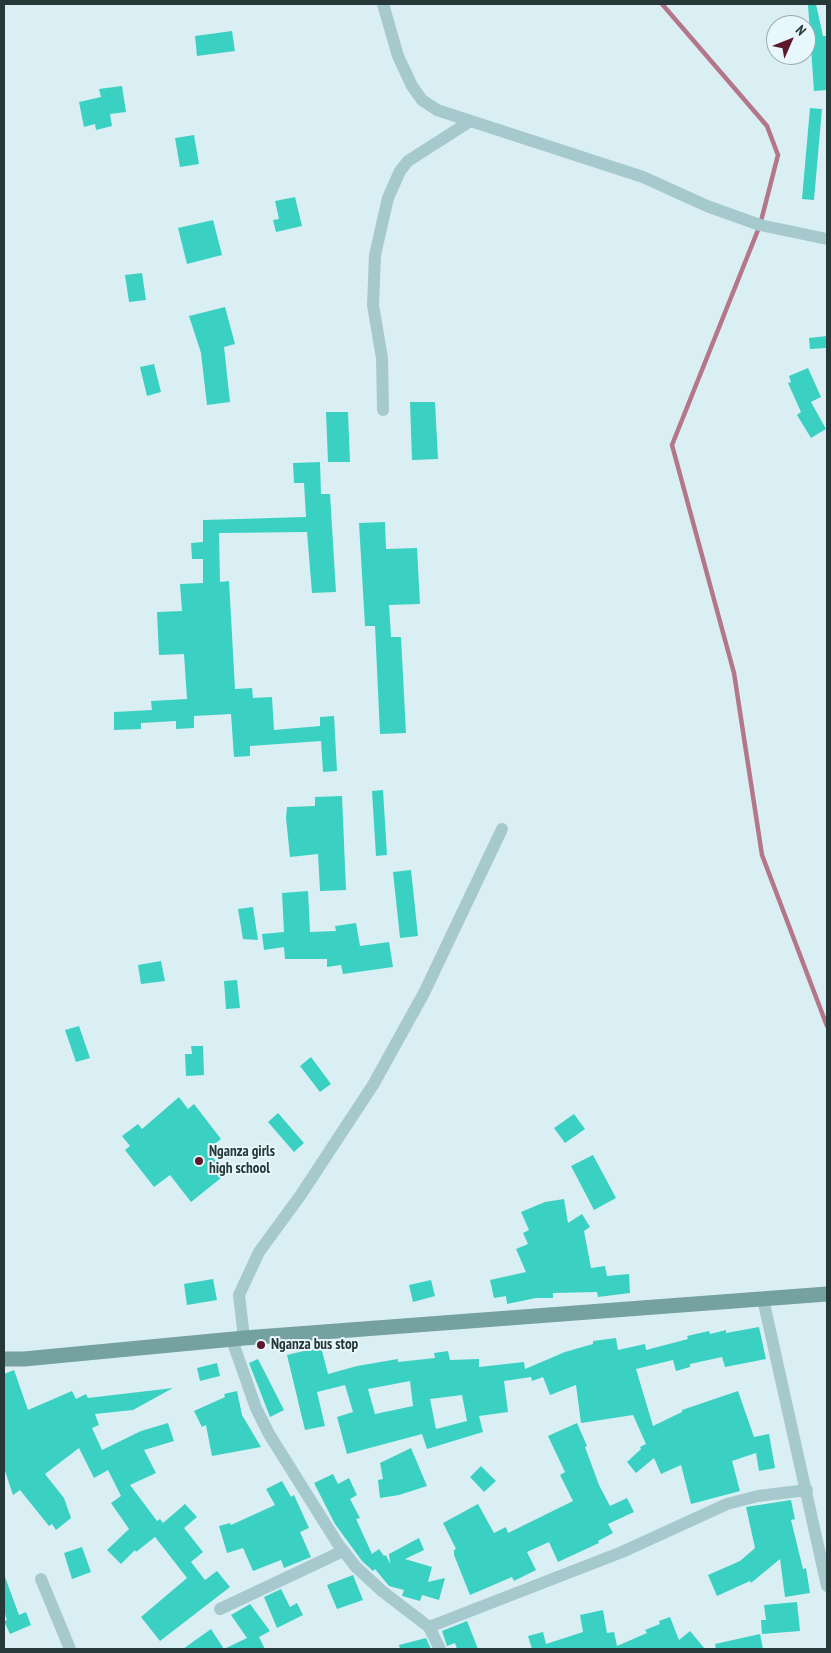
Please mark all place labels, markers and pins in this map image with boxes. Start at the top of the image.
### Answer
place label: Nganza girls high school [209,1143,275,1178]
marker: Nganza girls high school [193,1155,205,1167]
place label: Nganza bus stop [271,1336,358,1354]
marker: Nganza bus stop [255,1339,267,1351]

